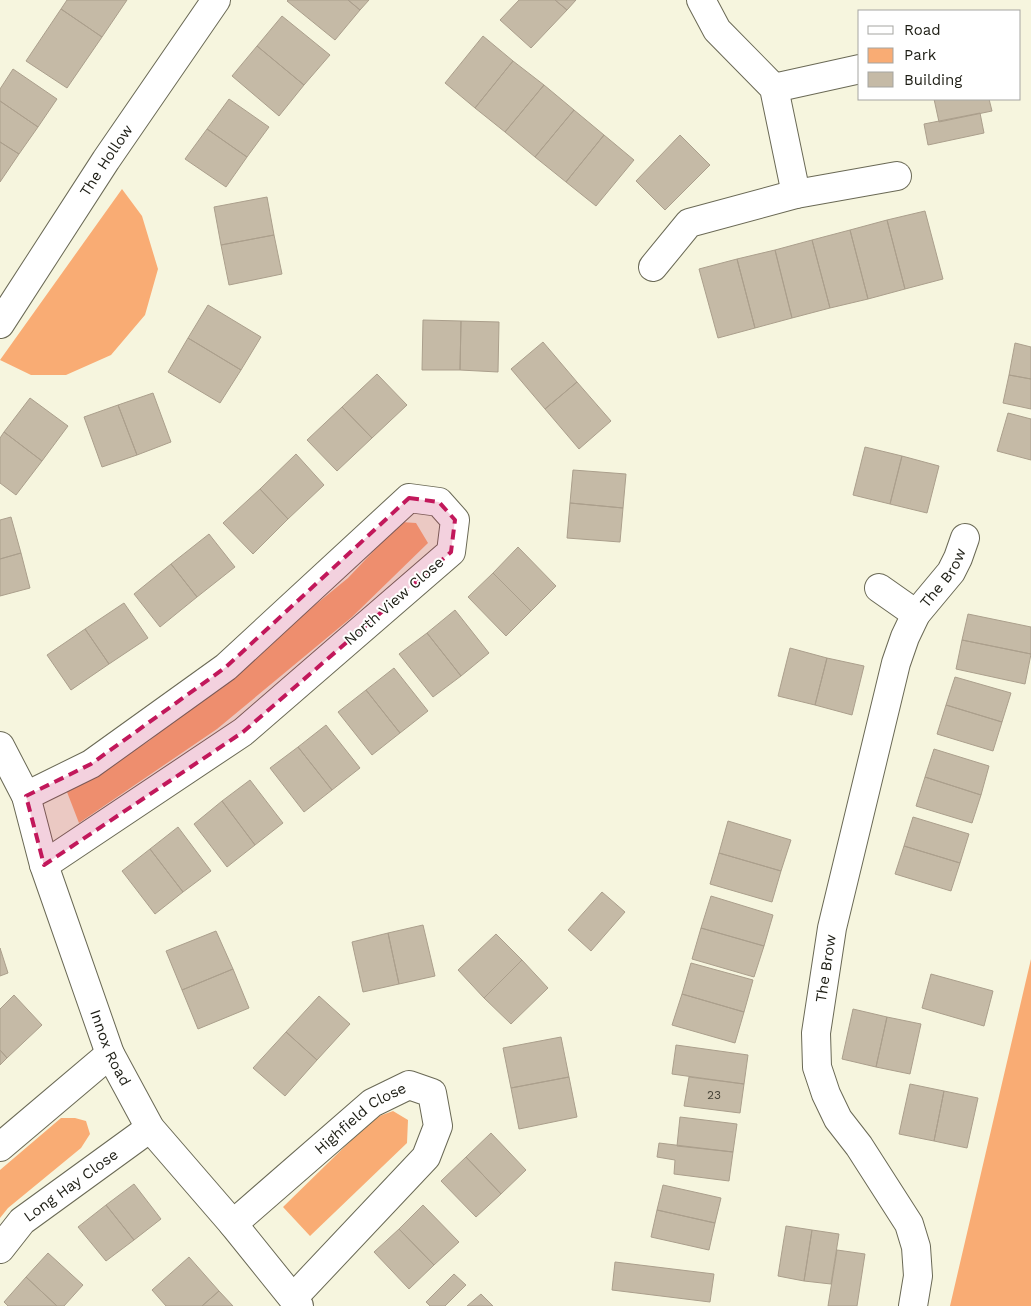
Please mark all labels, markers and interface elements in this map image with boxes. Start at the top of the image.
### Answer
legend [858,10,1021,100]
text: Road [904,21,941,39]
text: Park [904,46,937,64]
text: Building [904,71,962,89]
street label: The Hollow [76,121,137,200]
street label: The Brow [916,545,970,611]
street label: North View Close [341,553,447,649]
street label: The Brow [812,932,840,1004]
street label: Innox Road [86,1007,134,1089]
street label: Highfield Close [311,1079,409,1158]
house number: 23 [707,1088,721,1102]
street label: Long Hay Close [20,1145,122,1226]

